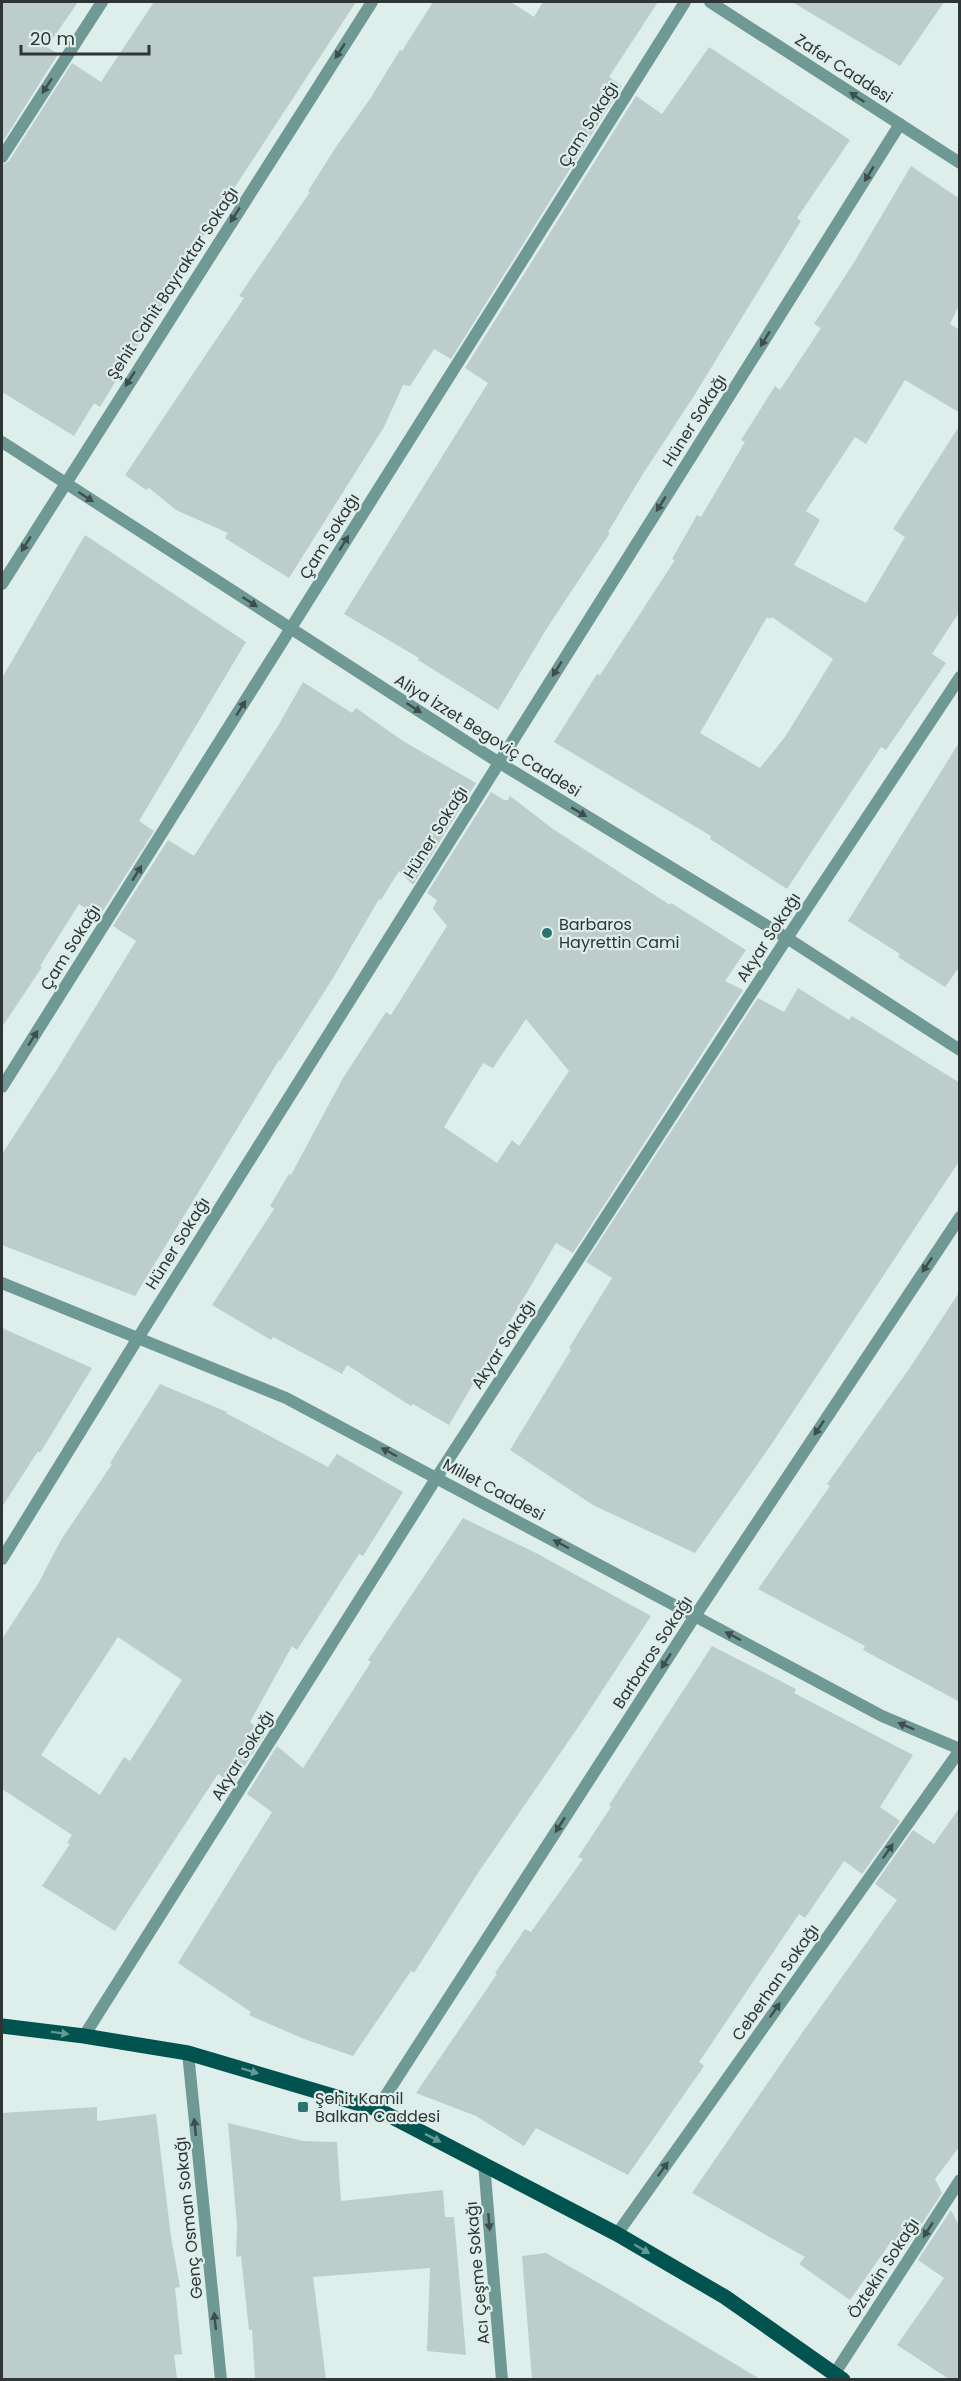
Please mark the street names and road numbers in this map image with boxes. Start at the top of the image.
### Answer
street label: Zafer Caddesi [791,28,897,109]
street label: Çam Sokağı [553,77,624,172]
street label: Şehit Cahit Bayraktar Sokağı [101,182,244,384]
street label: Hüner Sokağı [657,370,732,471]
street label: Çam Sokağı [294,489,365,584]
street label: Aliya İzzet Begoviç Caddesi [390,668,585,802]
street label: Hüner Sokağı [398,782,473,883]
street label: Akyar Sokağı [731,888,806,987]
street label: Çam Sokağı [35,900,106,995]
street label: Hüner Sokağı [140,1193,215,1294]
street label: Akyar Sokağı [466,1295,541,1394]
street label: Millet Caddesi [439,1453,549,1526]
street label: Barbaros Sokağı [607,1591,698,1713]
street label: Akyar Sokağı [206,1706,279,1805]
street label: Ceberhan Sokağı [726,1919,824,2045]
street label: Genç Osman Sokağı [169,2136,208,2300]
street label: Acı Çeşme Sokağı [460,2201,495,2345]
street label: Öztekin Sokağı [842,2213,925,2323]

